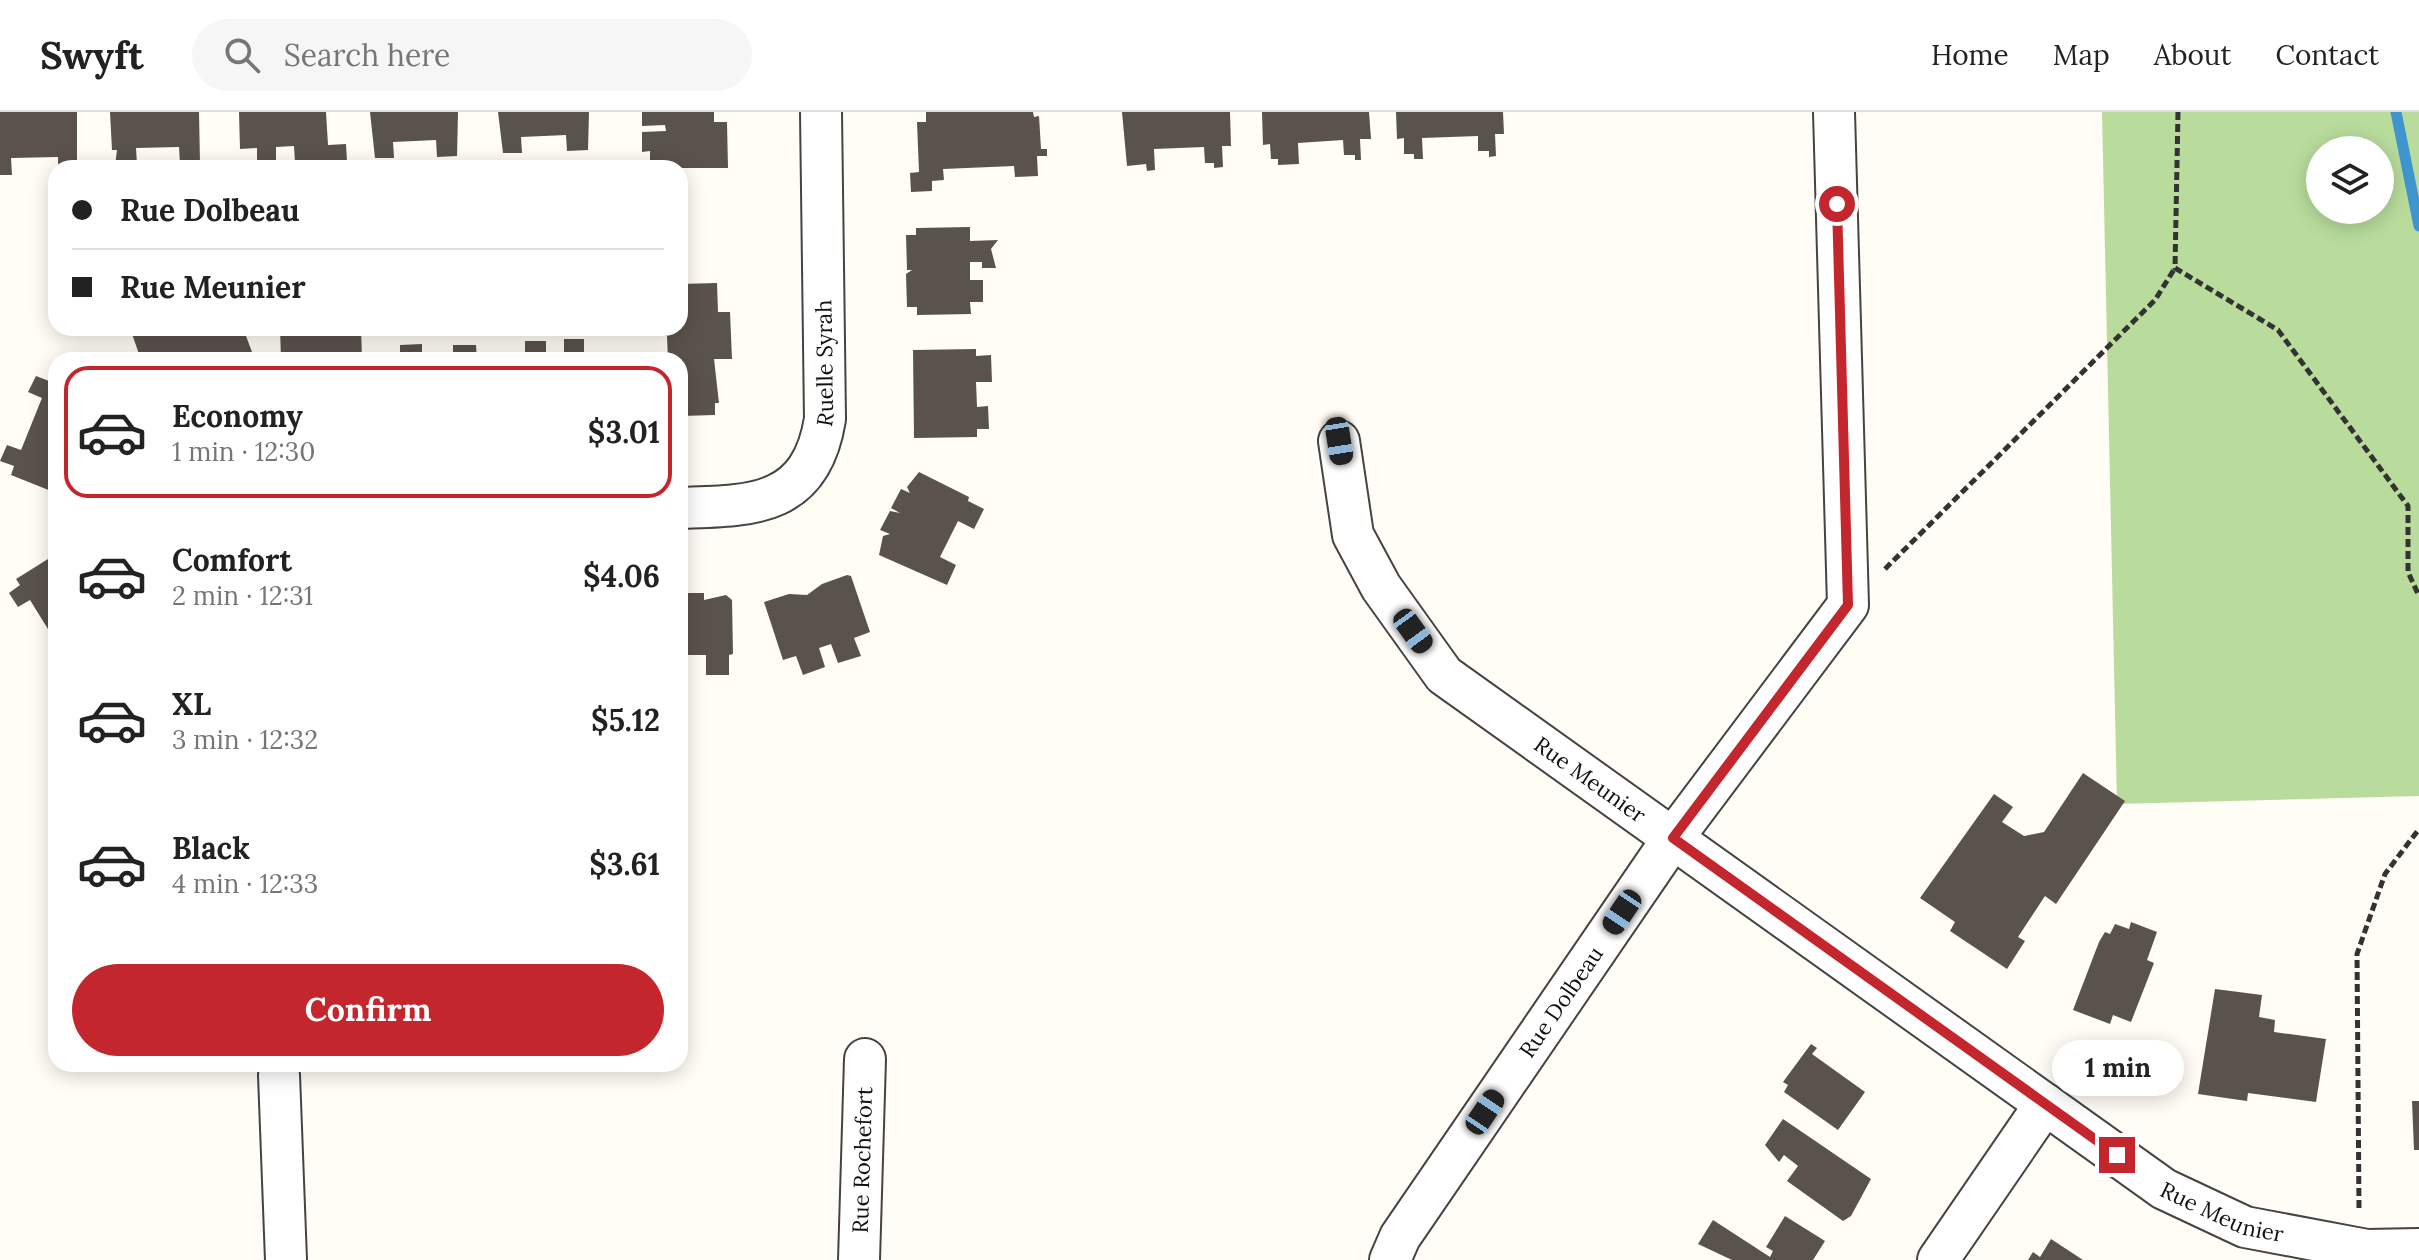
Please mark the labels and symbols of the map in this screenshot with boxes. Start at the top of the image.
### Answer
route start [1819,186,1855,222]
street label: Ruelle Syrah [809,300,840,428]
car [1323,415,1355,467]
car [1389,605,1437,657]
street label: Rue Meunier [1529,730,1652,829]
car [1599,885,1645,939]
street label: Rue Dolbeau [1513,941,1609,1063]
callout: 1 min [2051,1039,2183,1095]
car [1462,1085,1508,1139]
street label: Rue Rochefort [846,1086,878,1234]
route end [2099,1137,2135,1173]
street label: Rue Meunier [2156,1175,2286,1248]

